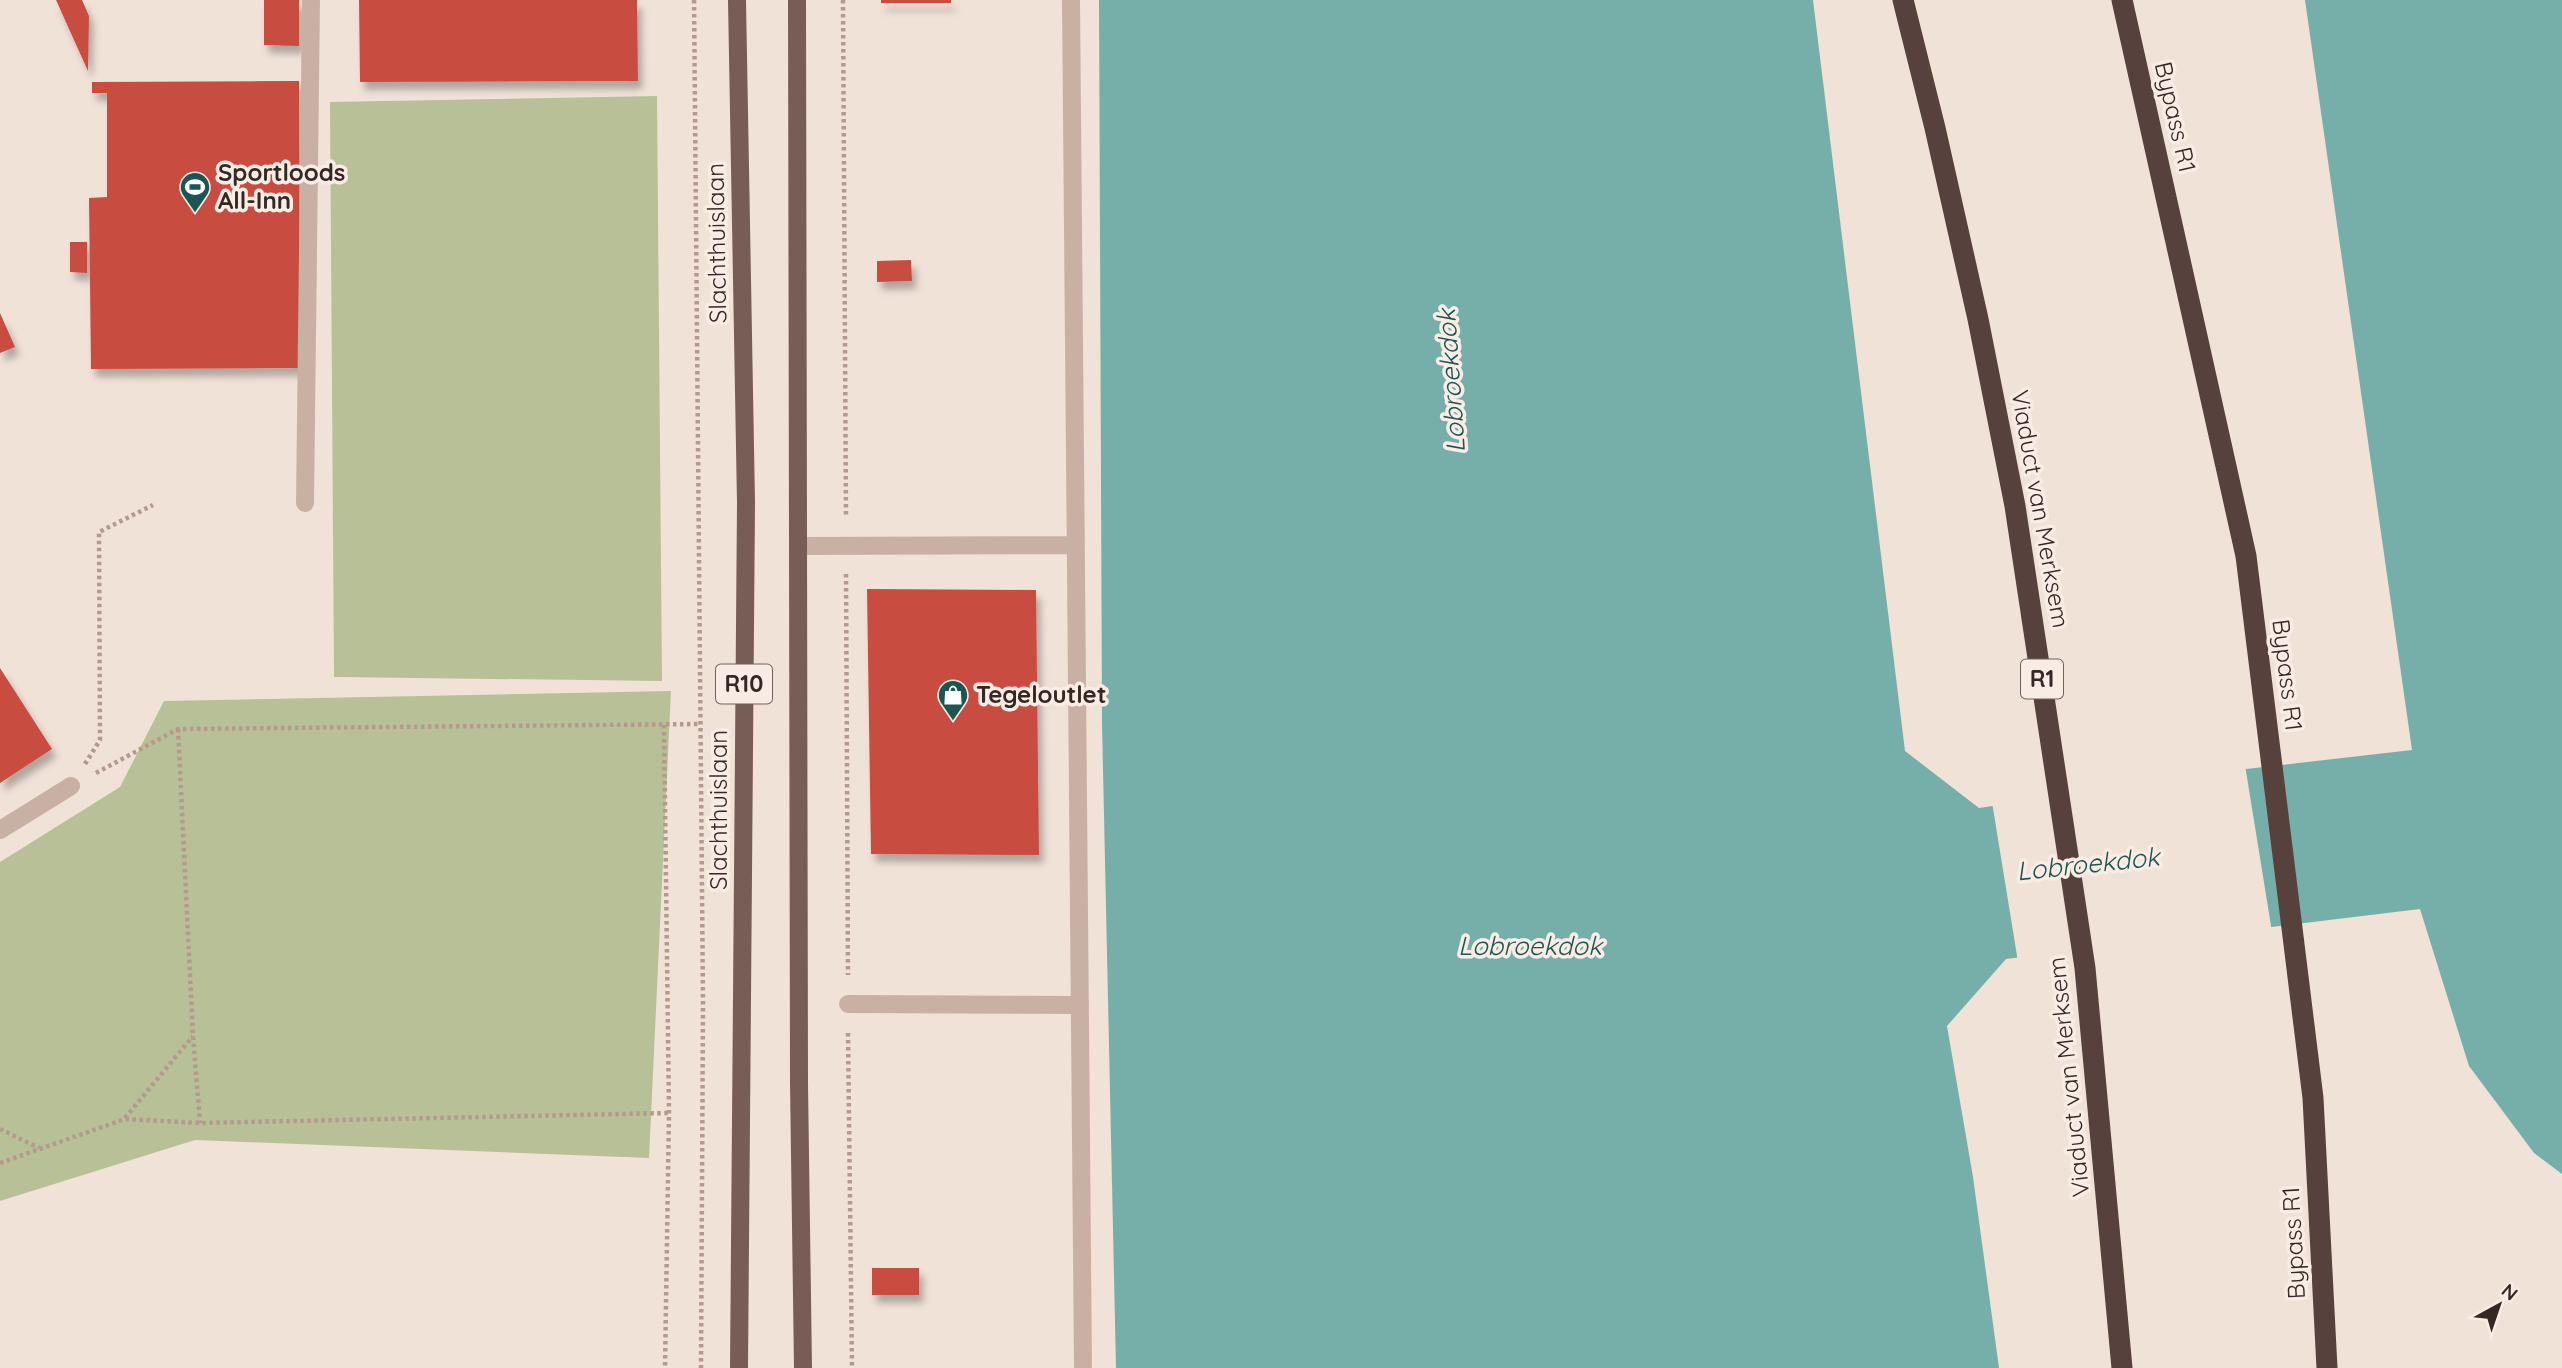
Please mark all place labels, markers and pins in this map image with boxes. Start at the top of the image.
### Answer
place label: Sportloods All-Inn [218,157,345,215]
sports icon: Sportloods All-Inn [178,170,212,214]
shop icon: Tegeloutlet [936,678,970,722]
place label: Tegeloutlet [976,679,1107,709]

